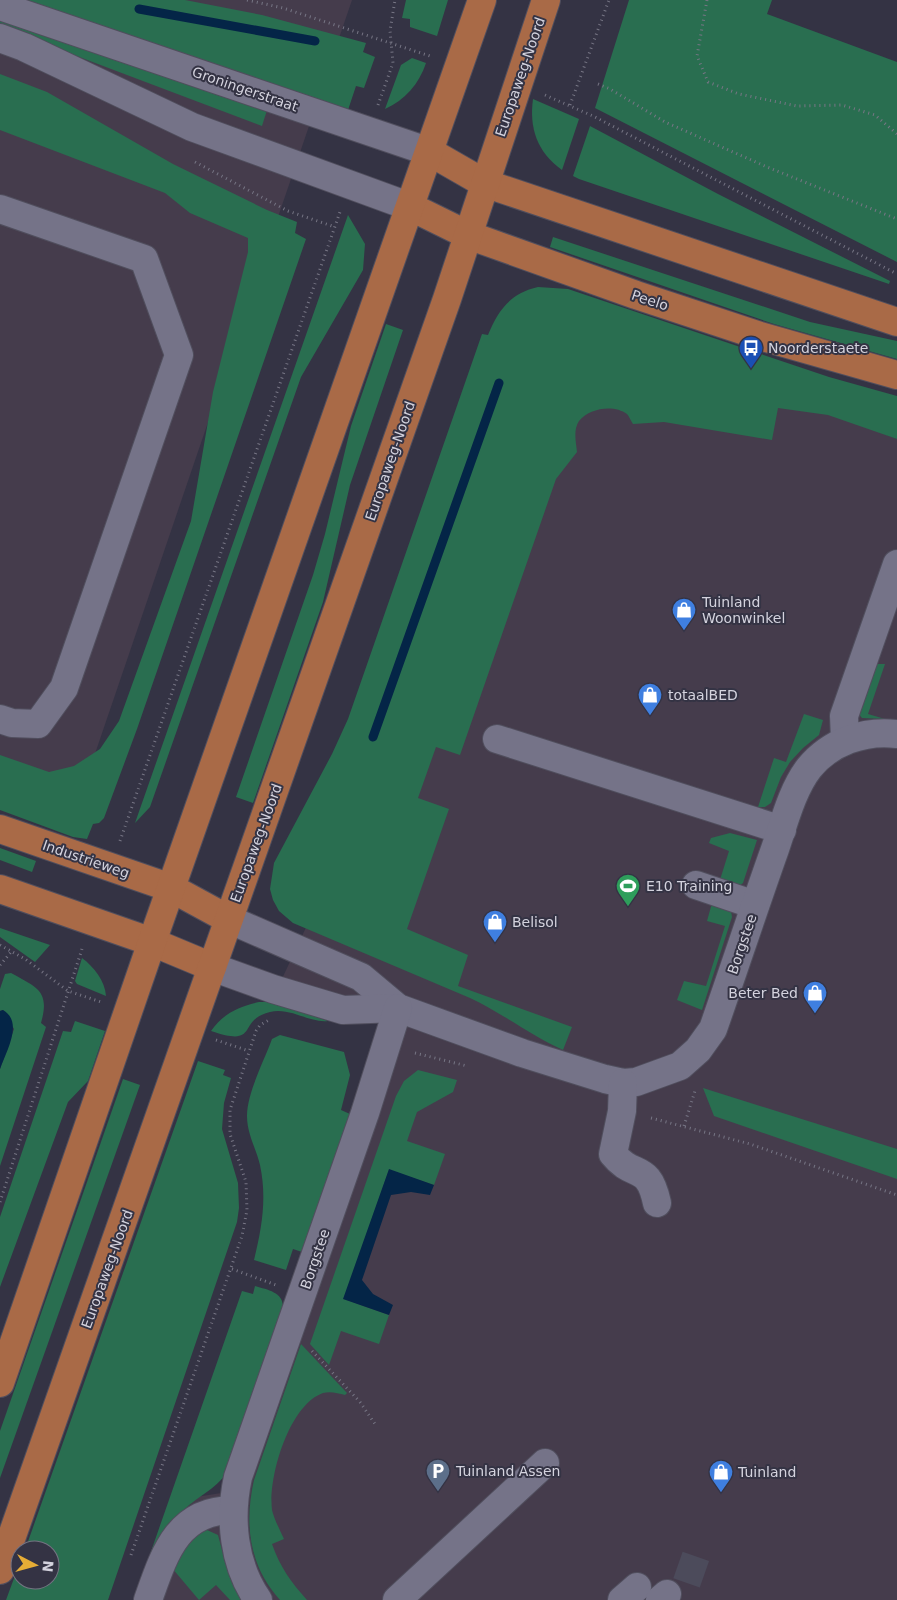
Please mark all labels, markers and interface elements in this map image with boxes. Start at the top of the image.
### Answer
street label: Europaweg-Noord [492,15,548,139]
street label: Groningerstraat [190,63,301,115]
street label: Peelo [630,287,670,313]
bus stop icon: Noorderstaete [738,335,764,369]
place label: Noorderstaete [768,340,868,356]
street label: Europaweg-Noord [362,399,418,523]
place label: Tuinland Woonwinkel [701,594,785,626]
shop icon: Tuinland Woonwinkel [671,597,697,631]
shop icon: totaalBED [637,682,663,716]
place label: totaalBED [668,687,738,703]
street label: Europaweg-Noord [227,781,285,905]
street label: Industrieweg [40,837,132,881]
sports icon: E10 Training [615,873,641,907]
place label: E10 Training [646,878,732,894]
shop icon: Belisol [482,909,508,943]
street label: Borgstee [724,912,760,976]
place label: Belisol [512,914,558,930]
shop icon: Beter Bed [802,980,828,1014]
place label: Beter Bed [728,985,798,1001]
street label: Europaweg-Noord [78,1207,136,1331]
street label: Borgstee [297,1227,333,1291]
parking icon: Tuinland Assen [425,1458,451,1492]
shop icon: Tuinland [708,1459,734,1493]
place label: Tuinland Assen [455,1463,560,1479]
place label: Tuinland [737,1464,796,1480]
north arrow [10,1540,60,1590]
text: N [39,1560,56,1573]

